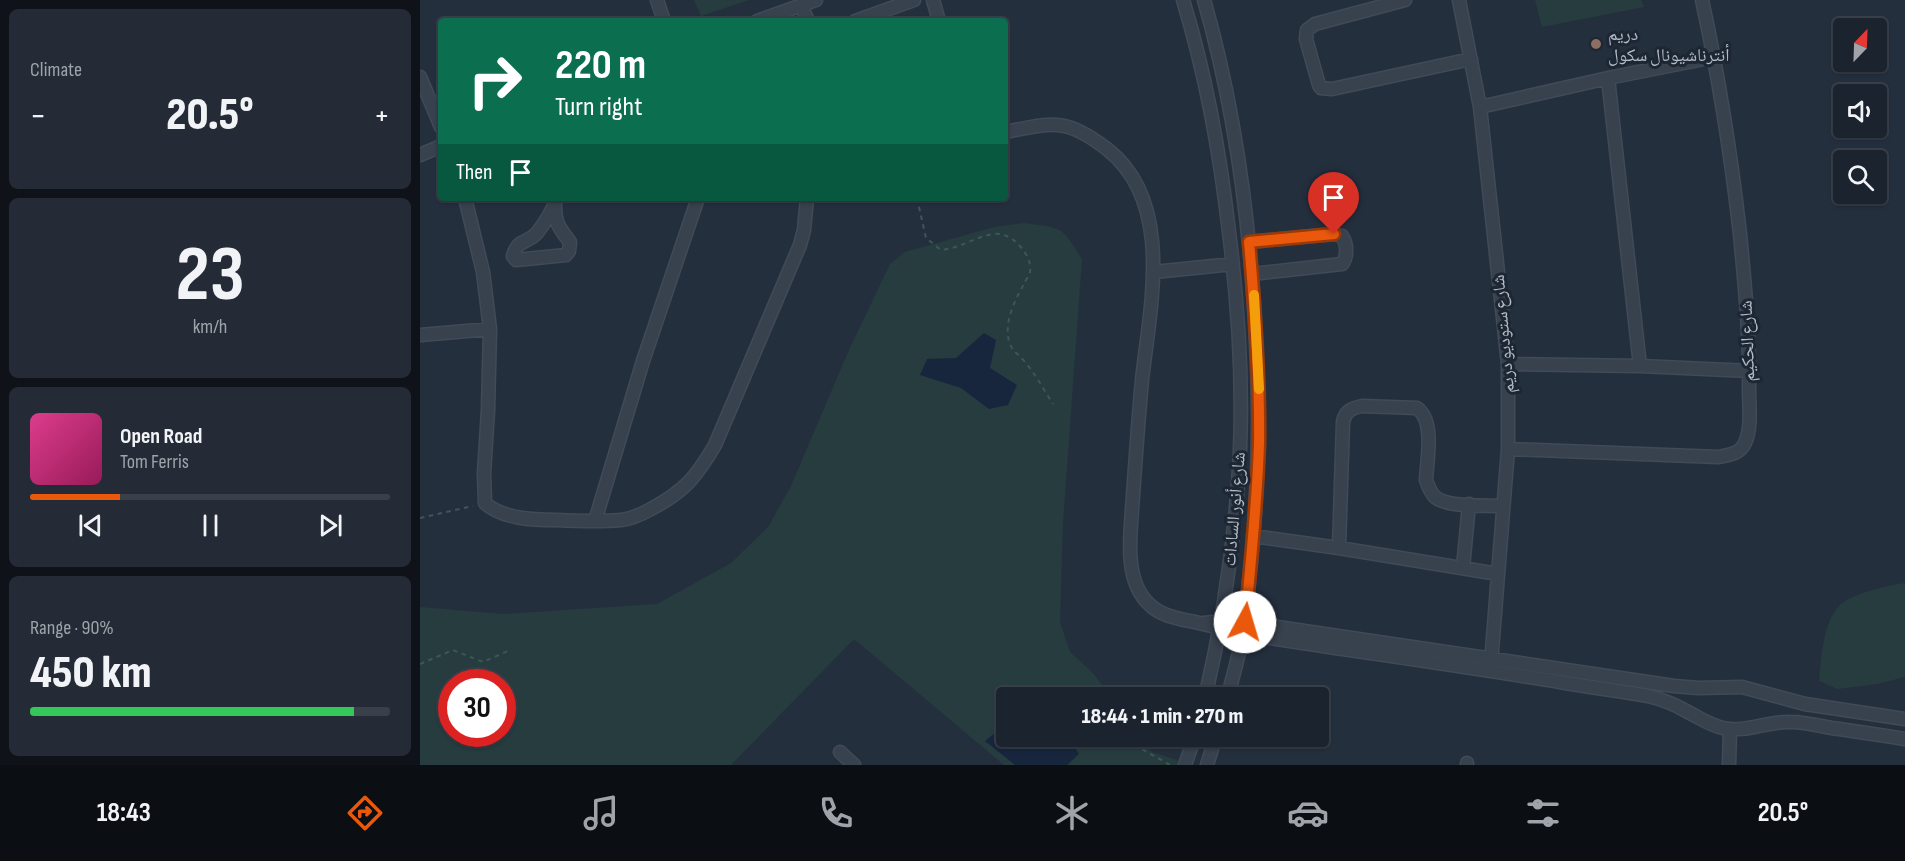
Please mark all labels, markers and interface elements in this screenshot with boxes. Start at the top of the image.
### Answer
north arrow [1833,18,1887,72]
map controls [1833,18,1887,204]
place label: دريم أنترناشيونال سكول [1608,24,1730,66]
marker: دريم أنترناشيونال سكول [1589,37,1603,51]
text: 220 m [555,40,646,91]
icon: right [456,42,534,120]
text: Climate [30,58,82,82]
button: sound [1833,84,1887,138]
text: 20.5° [166,88,254,143]
text: Turn right [555,91,642,123]
text: − [30,96,46,136]
text: + [374,96,390,136]
button: search [1833,150,1887,204]
icon: arrive [504,156,537,189]
text: Then [456,159,492,186]
pin [1308,172,1359,234]
icon: arrive [1317,181,1350,214]
text: 23 [175,229,245,322]
street label: شارع ستوديو دريم [1488,274,1520,394]
street label: شارع الحكيم [1736,300,1760,382]
text: km/h [193,315,227,339]
text: Open Road [120,423,202,450]
text: Tom Ferris [120,450,189,474]
street label: شارع أنور السادات [1218,451,1250,567]
icon: previous [74,509,107,542]
icon: pause [194,509,227,542]
icon: next [314,509,347,542]
position arrow [1213,590,1277,654]
text: Range · 90% [30,616,114,640]
text: 450 km [30,646,152,701]
speed limit sign: 30 [438,669,516,747]
text: 18:44 · 1 min · 270 m [1082,703,1243,730]
icon: directions [344,792,386,834]
icon: music [580,792,622,834]
icon: phone [815,792,857,834]
icon: climate [1051,792,1093,834]
icon: car [1287,792,1329,834]
icon: filters [1522,792,1564,834]
text: 18:43 [97,797,151,829]
text: 20.5° [1758,797,1808,829]

